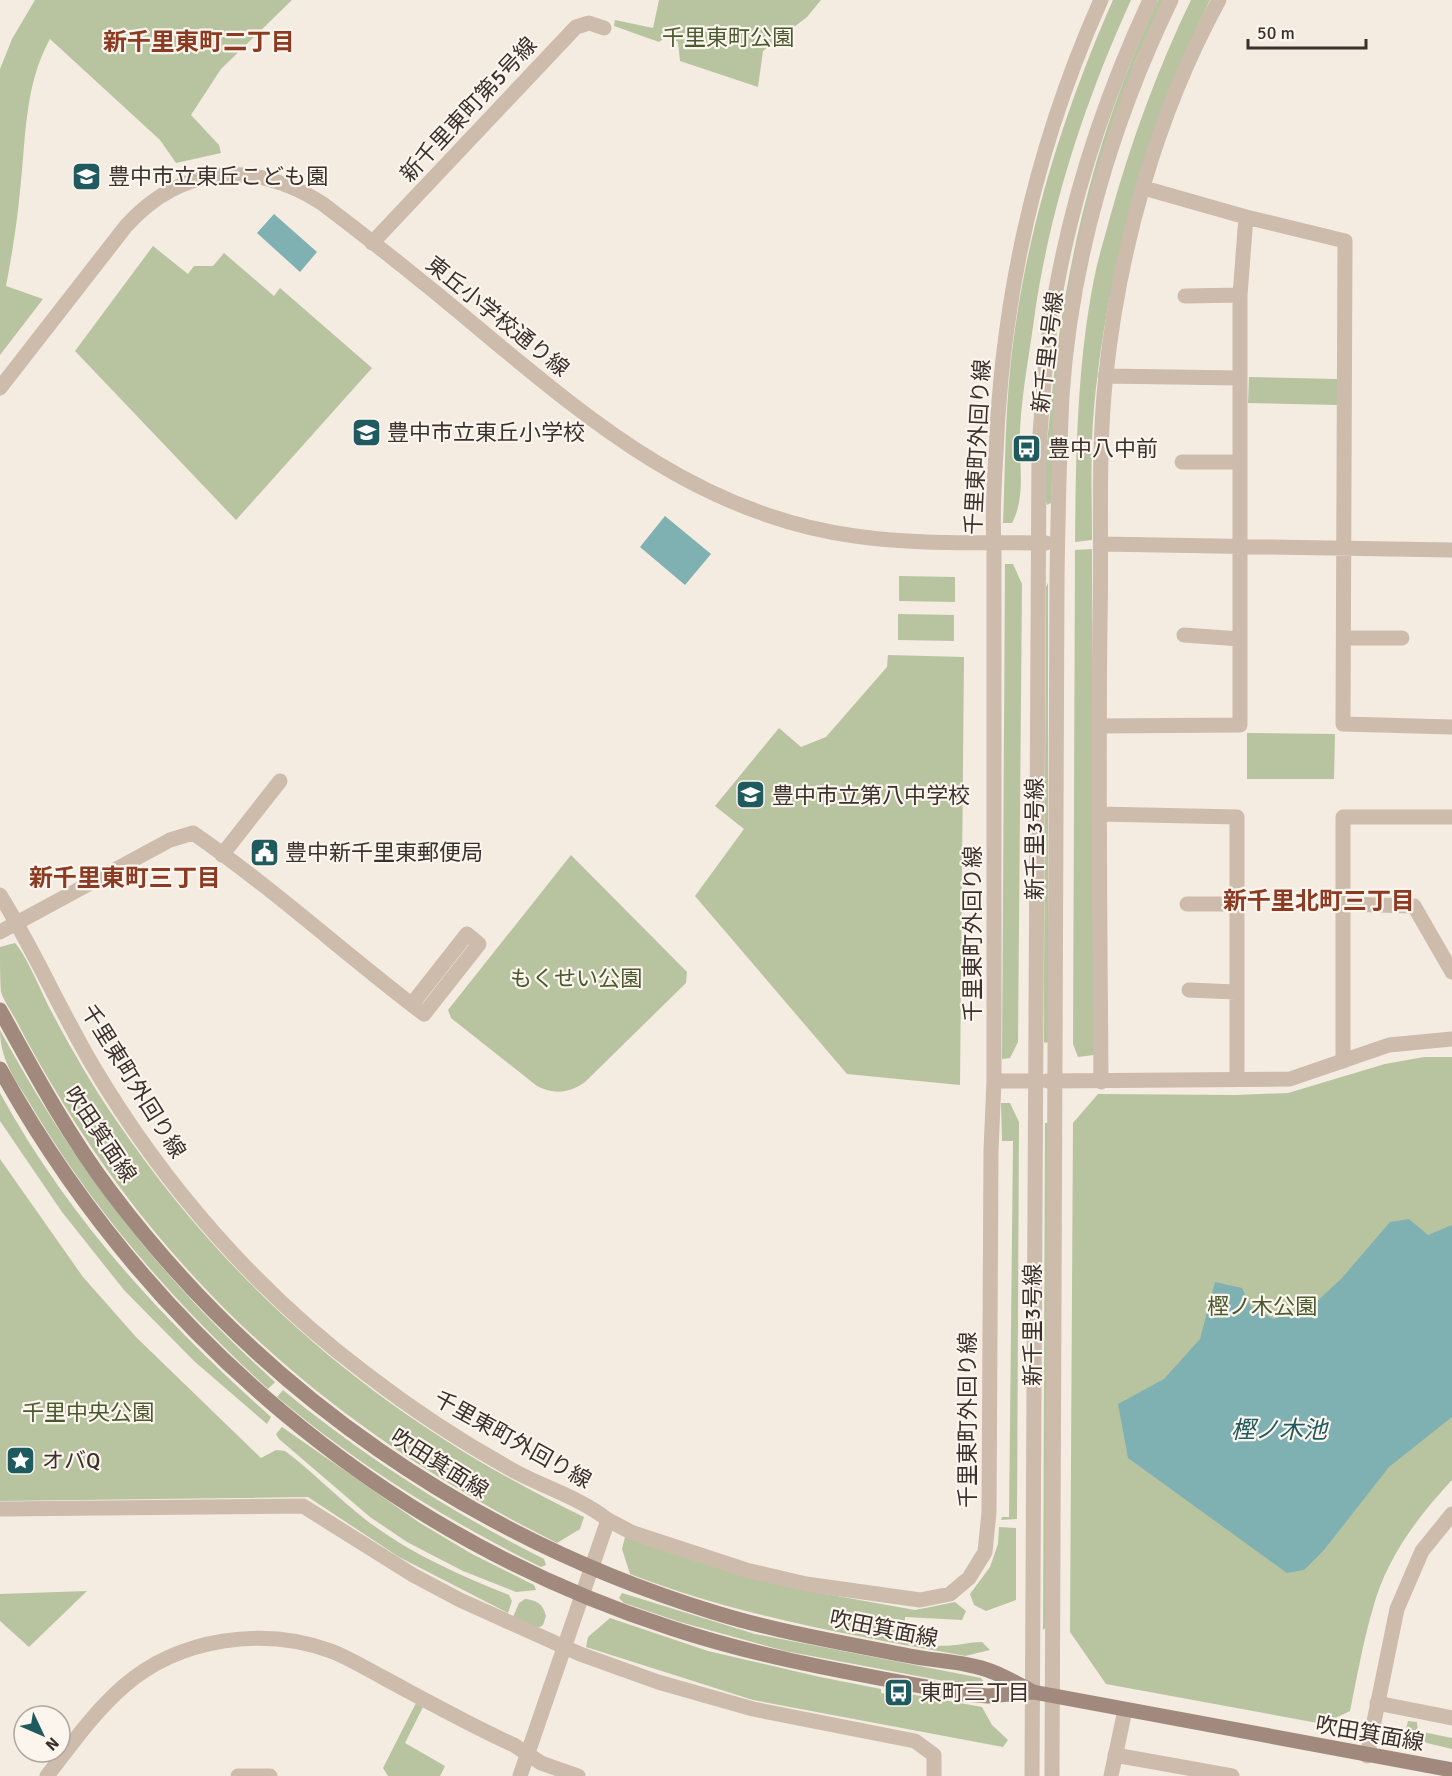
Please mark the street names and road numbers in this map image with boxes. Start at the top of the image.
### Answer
street label: 新千里東町第5号線 [394,31,542,187]
street label: 東丘小学校通り線 [421,251,575,382]
street label: 新千里3号線 [1027,290,1068,414]
street label: 千里東町外回り線 [959,358,996,536]
street label: 新千里3号線 [1021,778,1048,900]
street label: 千里東町外回り線 [959,846,986,1022]
street label: 千里東町外回り線 [75,999,192,1163]
street label: 吹田箕面線 [59,1081,143,1187]
street label: 新千里3号線 [1019,1264,1046,1386]
street label: 千里東町外回り線 [954,1332,981,1508]
street label: 千里東町外回り線 [429,1385,596,1494]
street label: 吹田箕面線 [386,1423,494,1504]
street label: 吹田箕面線 [827,1605,940,1652]
street label: 吹田箕面線 [1313,1711,1426,1756]

